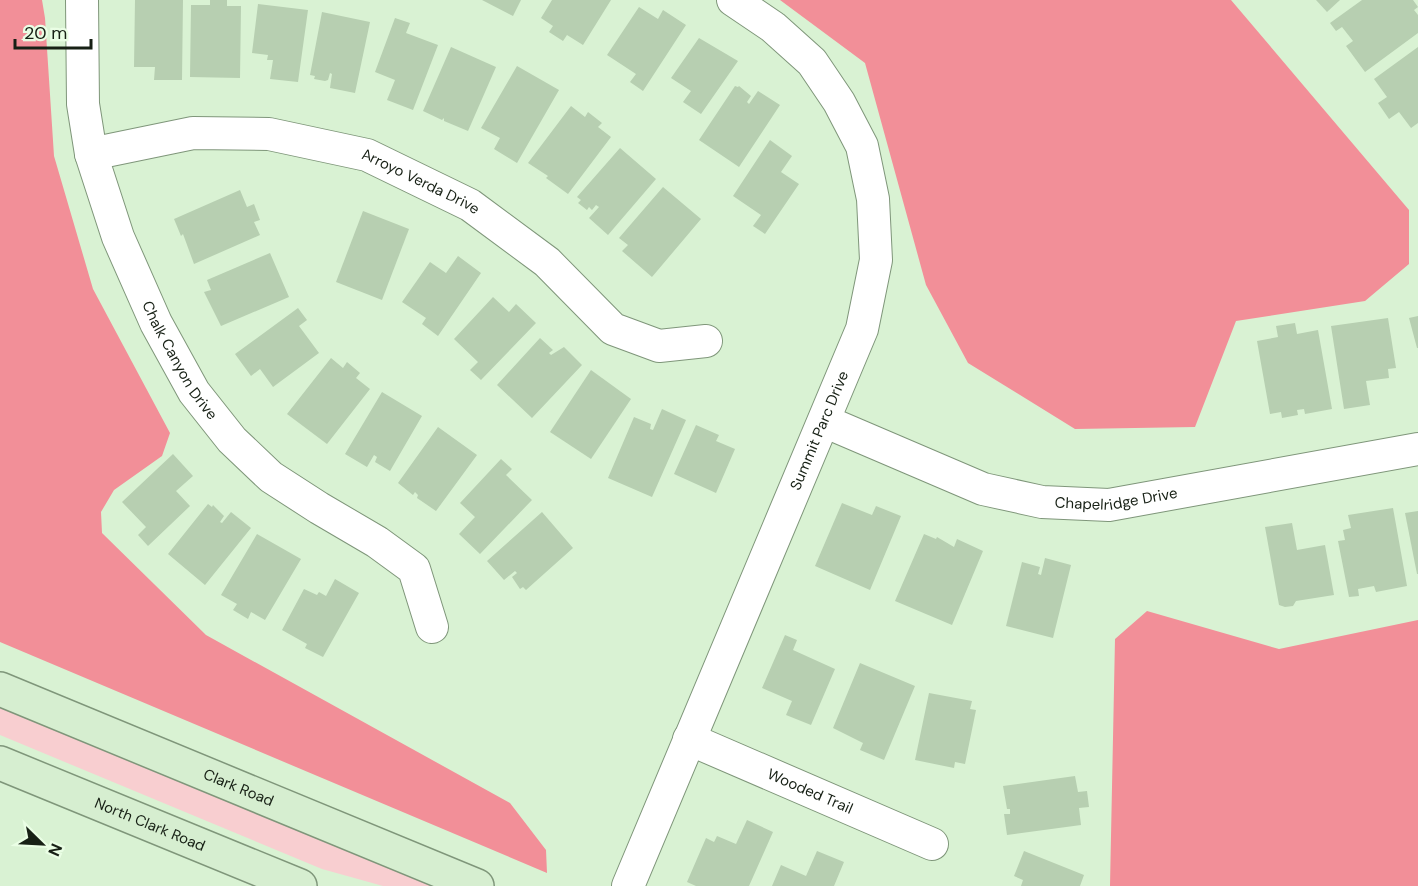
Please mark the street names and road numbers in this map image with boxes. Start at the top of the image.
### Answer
street label: Arroyo Verda Drive [360,144,484,219]
street label: Chalk Canyon Drive [137,298,222,424]
street label: Summit Parc Drive [785,368,853,493]
street label: Chapelridge Drive [1054,483,1179,515]
street label: Clark Road [200,764,277,811]
street label: Wooded Trail [764,764,856,819]
street label: North Clark Road [92,793,208,856]

